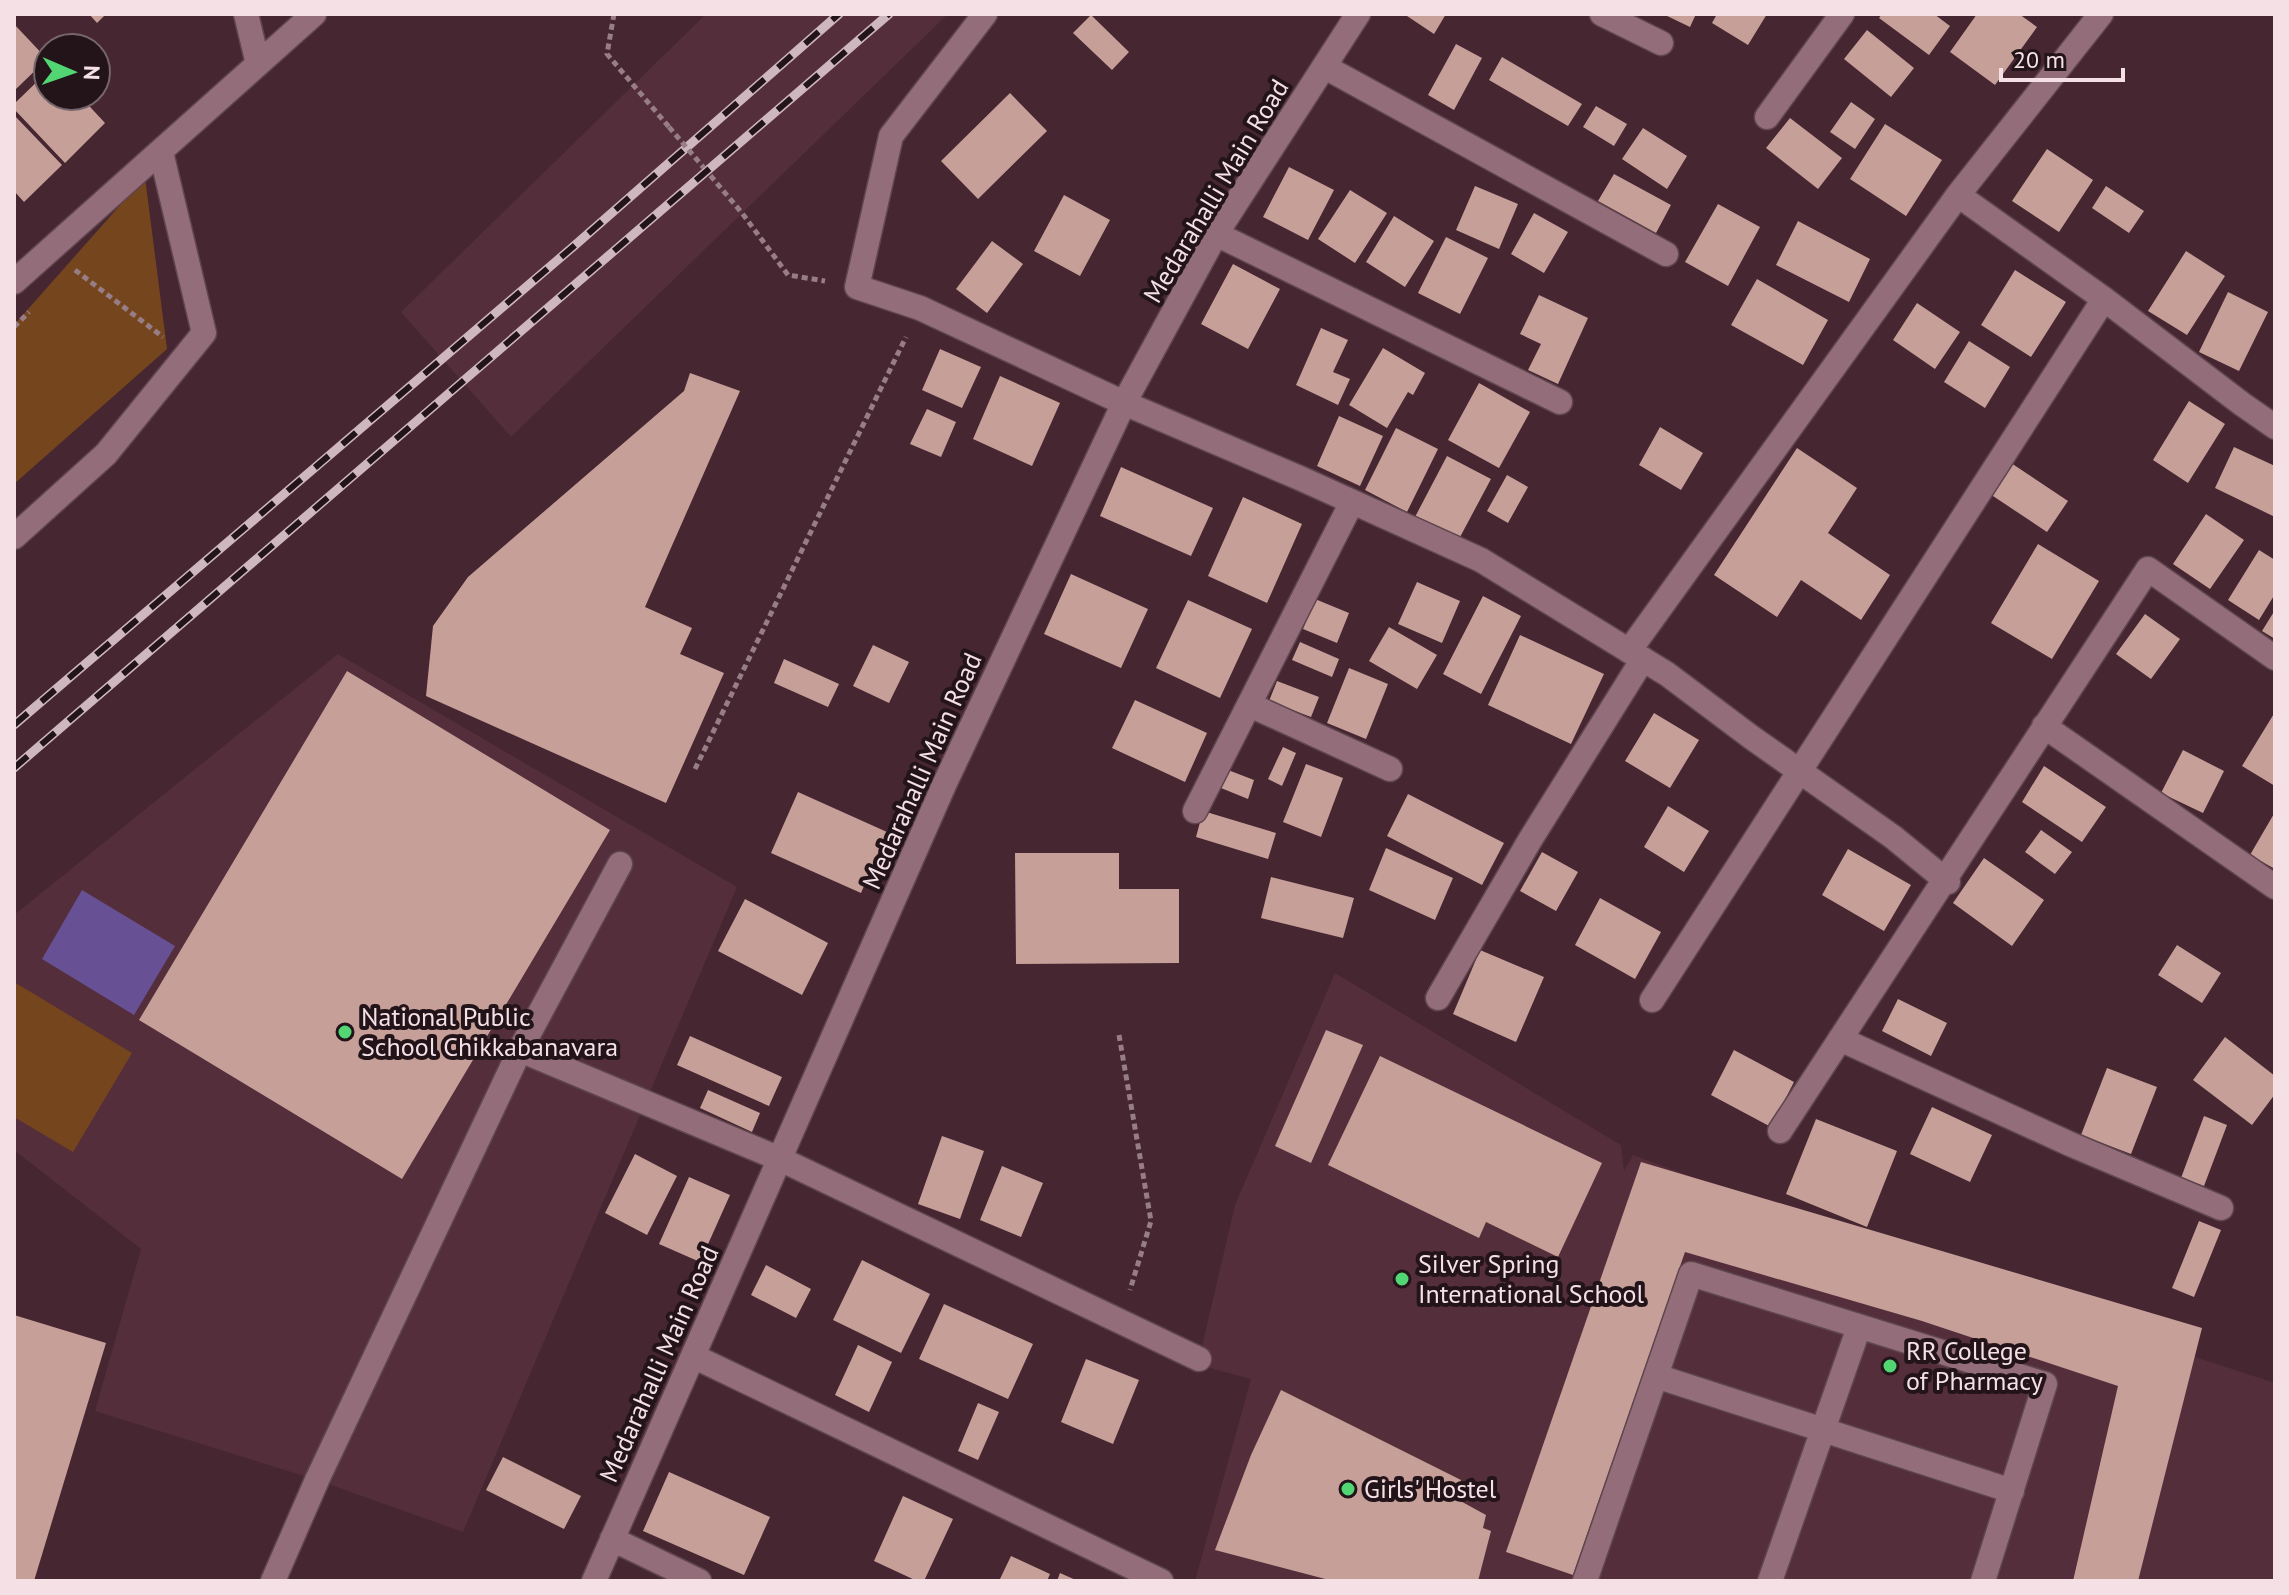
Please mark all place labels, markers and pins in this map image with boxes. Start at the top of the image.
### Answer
place label: National Public School Chikkabanavara [361,1000,618,1063]
marker: National Public School Chikkabanavara [336,1023,354,1041]
place label: Silver Spring International School [1418,1247,1644,1310]
marker: Silver Spring International School [1393,1270,1411,1288]
place label: RR College of Pharmacy [1906,1334,2043,1397]
marker: RR College of Pharmacy [1881,1357,1899,1375]
place label: Girls' Hostel [1364,1472,1497,1505]
marker: Girls' Hostel [1339,1480,1357,1498]

